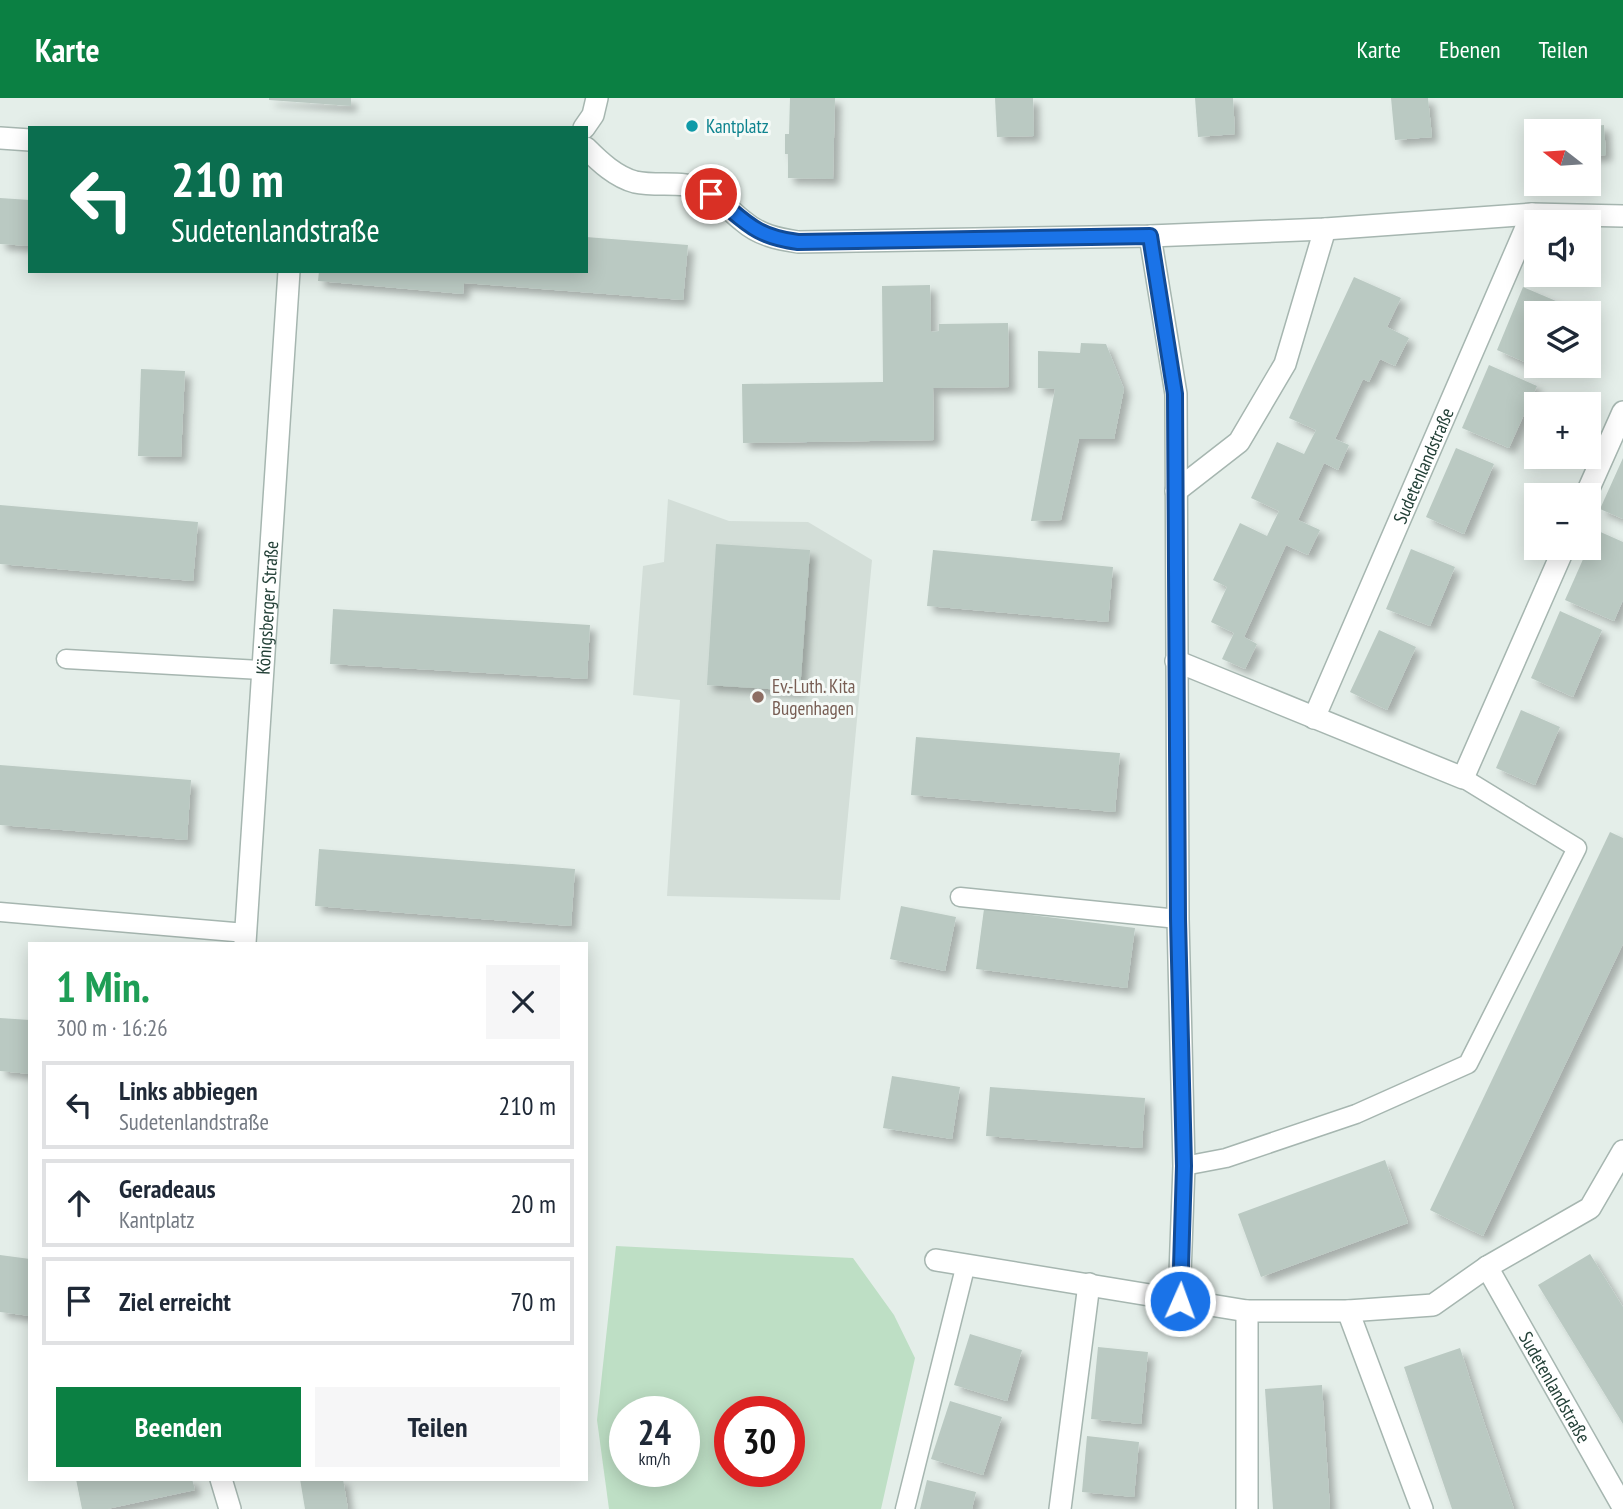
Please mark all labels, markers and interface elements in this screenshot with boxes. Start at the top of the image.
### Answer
text: Karte [35,28,100,71]
text: Karte [1357,34,1401,65]
text: Ebenen [1439,34,1501,65]
text: Teilen [1539,34,1588,65]
place label: Kantplatz [706,114,769,138]
marker: Kantplatz [684,118,700,134]
north arrow [1524,119,1601,196]
map controls [1524,119,1601,560]
text: 210 m [171,147,284,211]
icon: left [56,154,147,245]
pin [681,164,741,224]
icon: arrive [692,175,730,213]
text: Sudetenlandstraße [171,209,380,251]
button: sound [1524,210,1601,287]
button: layers [1524,301,1601,378]
button: + [1524,392,1601,469]
street label: Sudetenlandstraße [1388,404,1459,527]
button: − [1524,483,1601,560]
street label: Königsberger Straße [251,540,283,675]
place label: Ev.-Luth. Kita Bugenhagen [772,674,855,720]
marker: Ev.-Luth. Kita Bugenhagen [750,689,766,705]
text: 1 Min. [56,959,150,1014]
button: close [486,965,560,1039]
text: 300 m · 16:26 [56,1013,168,1042]
text: Links abbiegen [119,1074,258,1107]
icon: left [60,1086,98,1124]
text: 210 m [498,1089,556,1122]
text: Sudetenlandstraße [119,1107,269,1136]
text: Geradeaus [119,1172,216,1205]
icon: ahead [60,1184,98,1222]
text: 20 m [510,1187,556,1220]
text: Kantplatz [119,1205,195,1234]
position arrow [1143,1264,1217,1338]
icon: arrive [60,1282,98,1320]
text: Ziel erreicht [119,1285,231,1318]
text: 70 m [510,1285,556,1318]
street label: Sudetenlandstraße [1514,1327,1596,1447]
button: Beenden [56,1387,301,1467]
button: Teilen [315,1387,560,1467]
speed limit sign: 30 [714,1396,805,1487]
text: 24 [638,1409,671,1455]
text: km/h [639,1447,670,1470]

